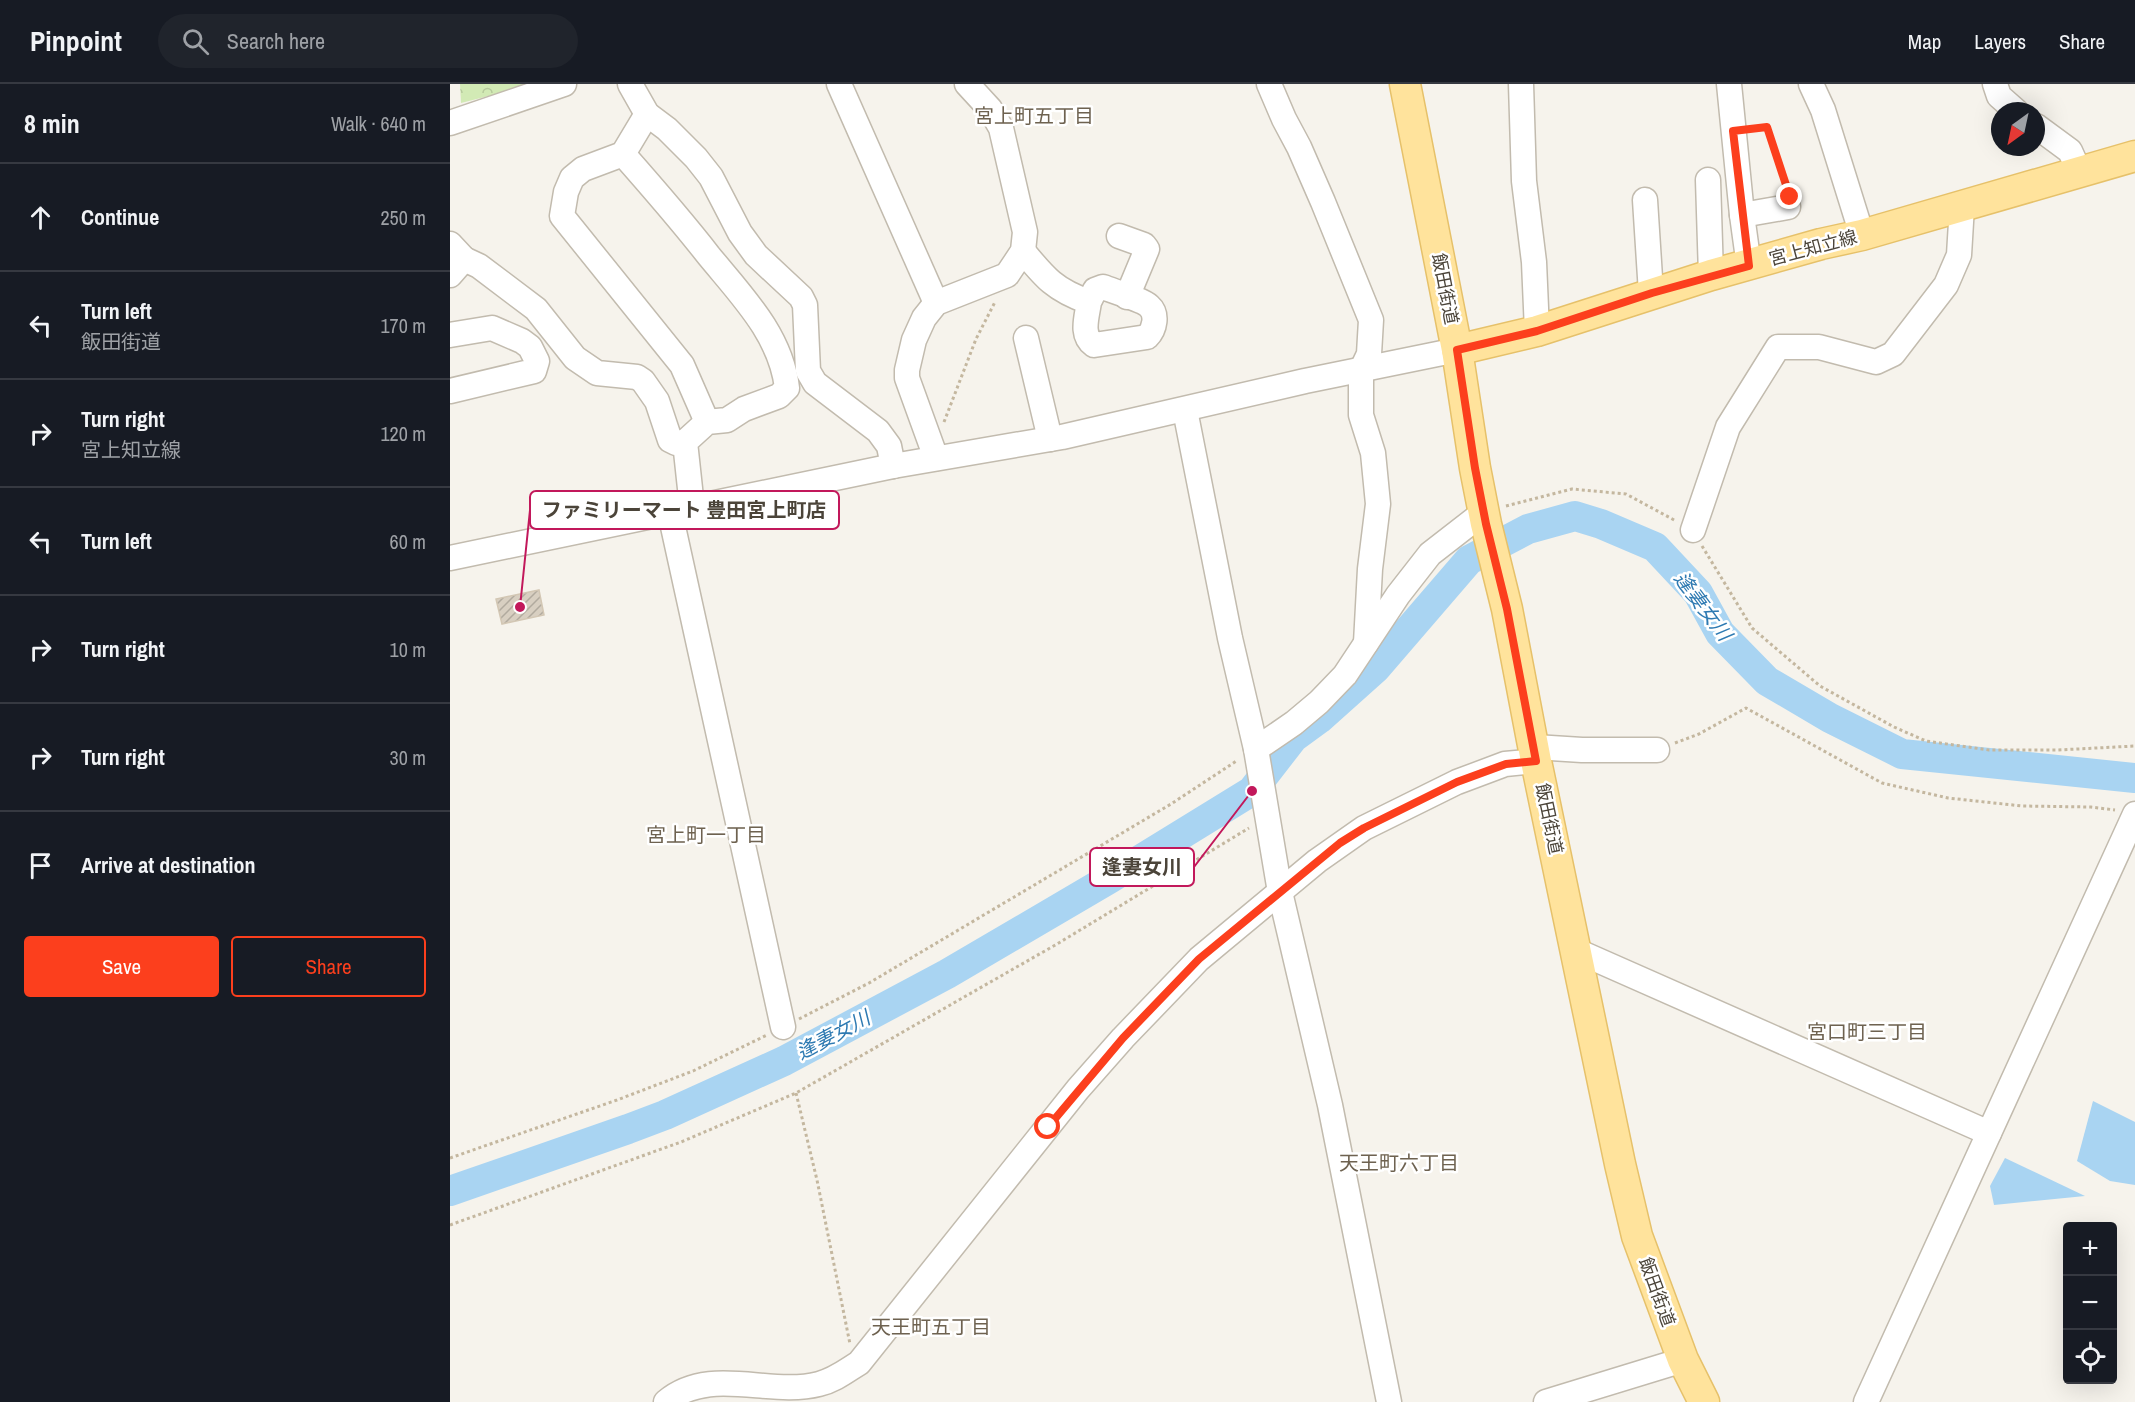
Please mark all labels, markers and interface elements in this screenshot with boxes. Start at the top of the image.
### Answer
search box [158,14,578,68]
text: Pinpoint [30,22,122,60]
icon: search [179,25,212,58]
text: Search here [227,26,325,56]
text: Map [1908,27,1941,56]
text: Layers [1974,27,2026,56]
text: Share [2059,27,2105,56]
district label: 宮上町五丁目 [974,102,1094,129]
north arrow [1991,102,2045,156]
text: 8 min [24,106,80,141]
text: Walk · 640 m [331,110,426,137]
route end [1776,183,1802,209]
icon: ahead [24,201,57,234]
text: Continue [81,202,159,232]
text: 250 m [380,204,426,231]
street label: 宮上知立線 [1766,224,1860,271]
street label: 飯田街道 [1426,251,1465,327]
text: Turn left [81,296,152,326]
icon: left [24,309,57,342]
text: 170 m [380,312,426,339]
text: 飯田街道 [81,328,161,355]
text: Turn right [81,404,165,434]
icon: right [24,417,57,450]
text: 120 m [380,420,426,447]
text: 宮上知立線 [81,436,181,463]
callout: ファミリーマート 豊田宮上町店 [530,491,839,529]
text: ファミリーマート 豊田宮上町店 [542,496,826,523]
icon: left [24,525,57,558]
text: Turn left [81,526,152,556]
text: 60 m [390,528,426,555]
water label: 逢妻女川 [1669,566,1739,647]
icon: right [24,633,57,666]
text: Turn right [81,634,165,664]
text: 10 m [390,636,426,663]
icon: right [24,741,57,774]
text: Turn right [81,742,165,772]
text: 30 m [390,744,426,771]
street label: 飯田街道 [1530,781,1569,857]
district label: 宮上町一丁目 [646,821,766,848]
callout: 逢妻女川 [1090,848,1194,886]
icon: arrive [24,849,57,882]
text: Arrive at destination [81,850,255,880]
text: 逢妻女川 [1102,853,1182,880]
button: Save [24,936,219,997]
button: Share [231,936,426,997]
water label: 逢妻女川 [791,1003,876,1065]
district label: 宮口町三丁目 [1807,1018,1927,1045]
route start [1034,1113,1060,1139]
district label: 天王町六丁目 [1339,1149,1459,1176]
map controls [2063,1222,2117,1384]
button: + [2063,1222,2117,1276]
street label: 飯田街道 [1633,1254,1682,1330]
button: − [2063,1276,2117,1330]
district label: 天王町五丁目 [871,1313,991,1340]
button: locate [2063,1330,2117,1384]

